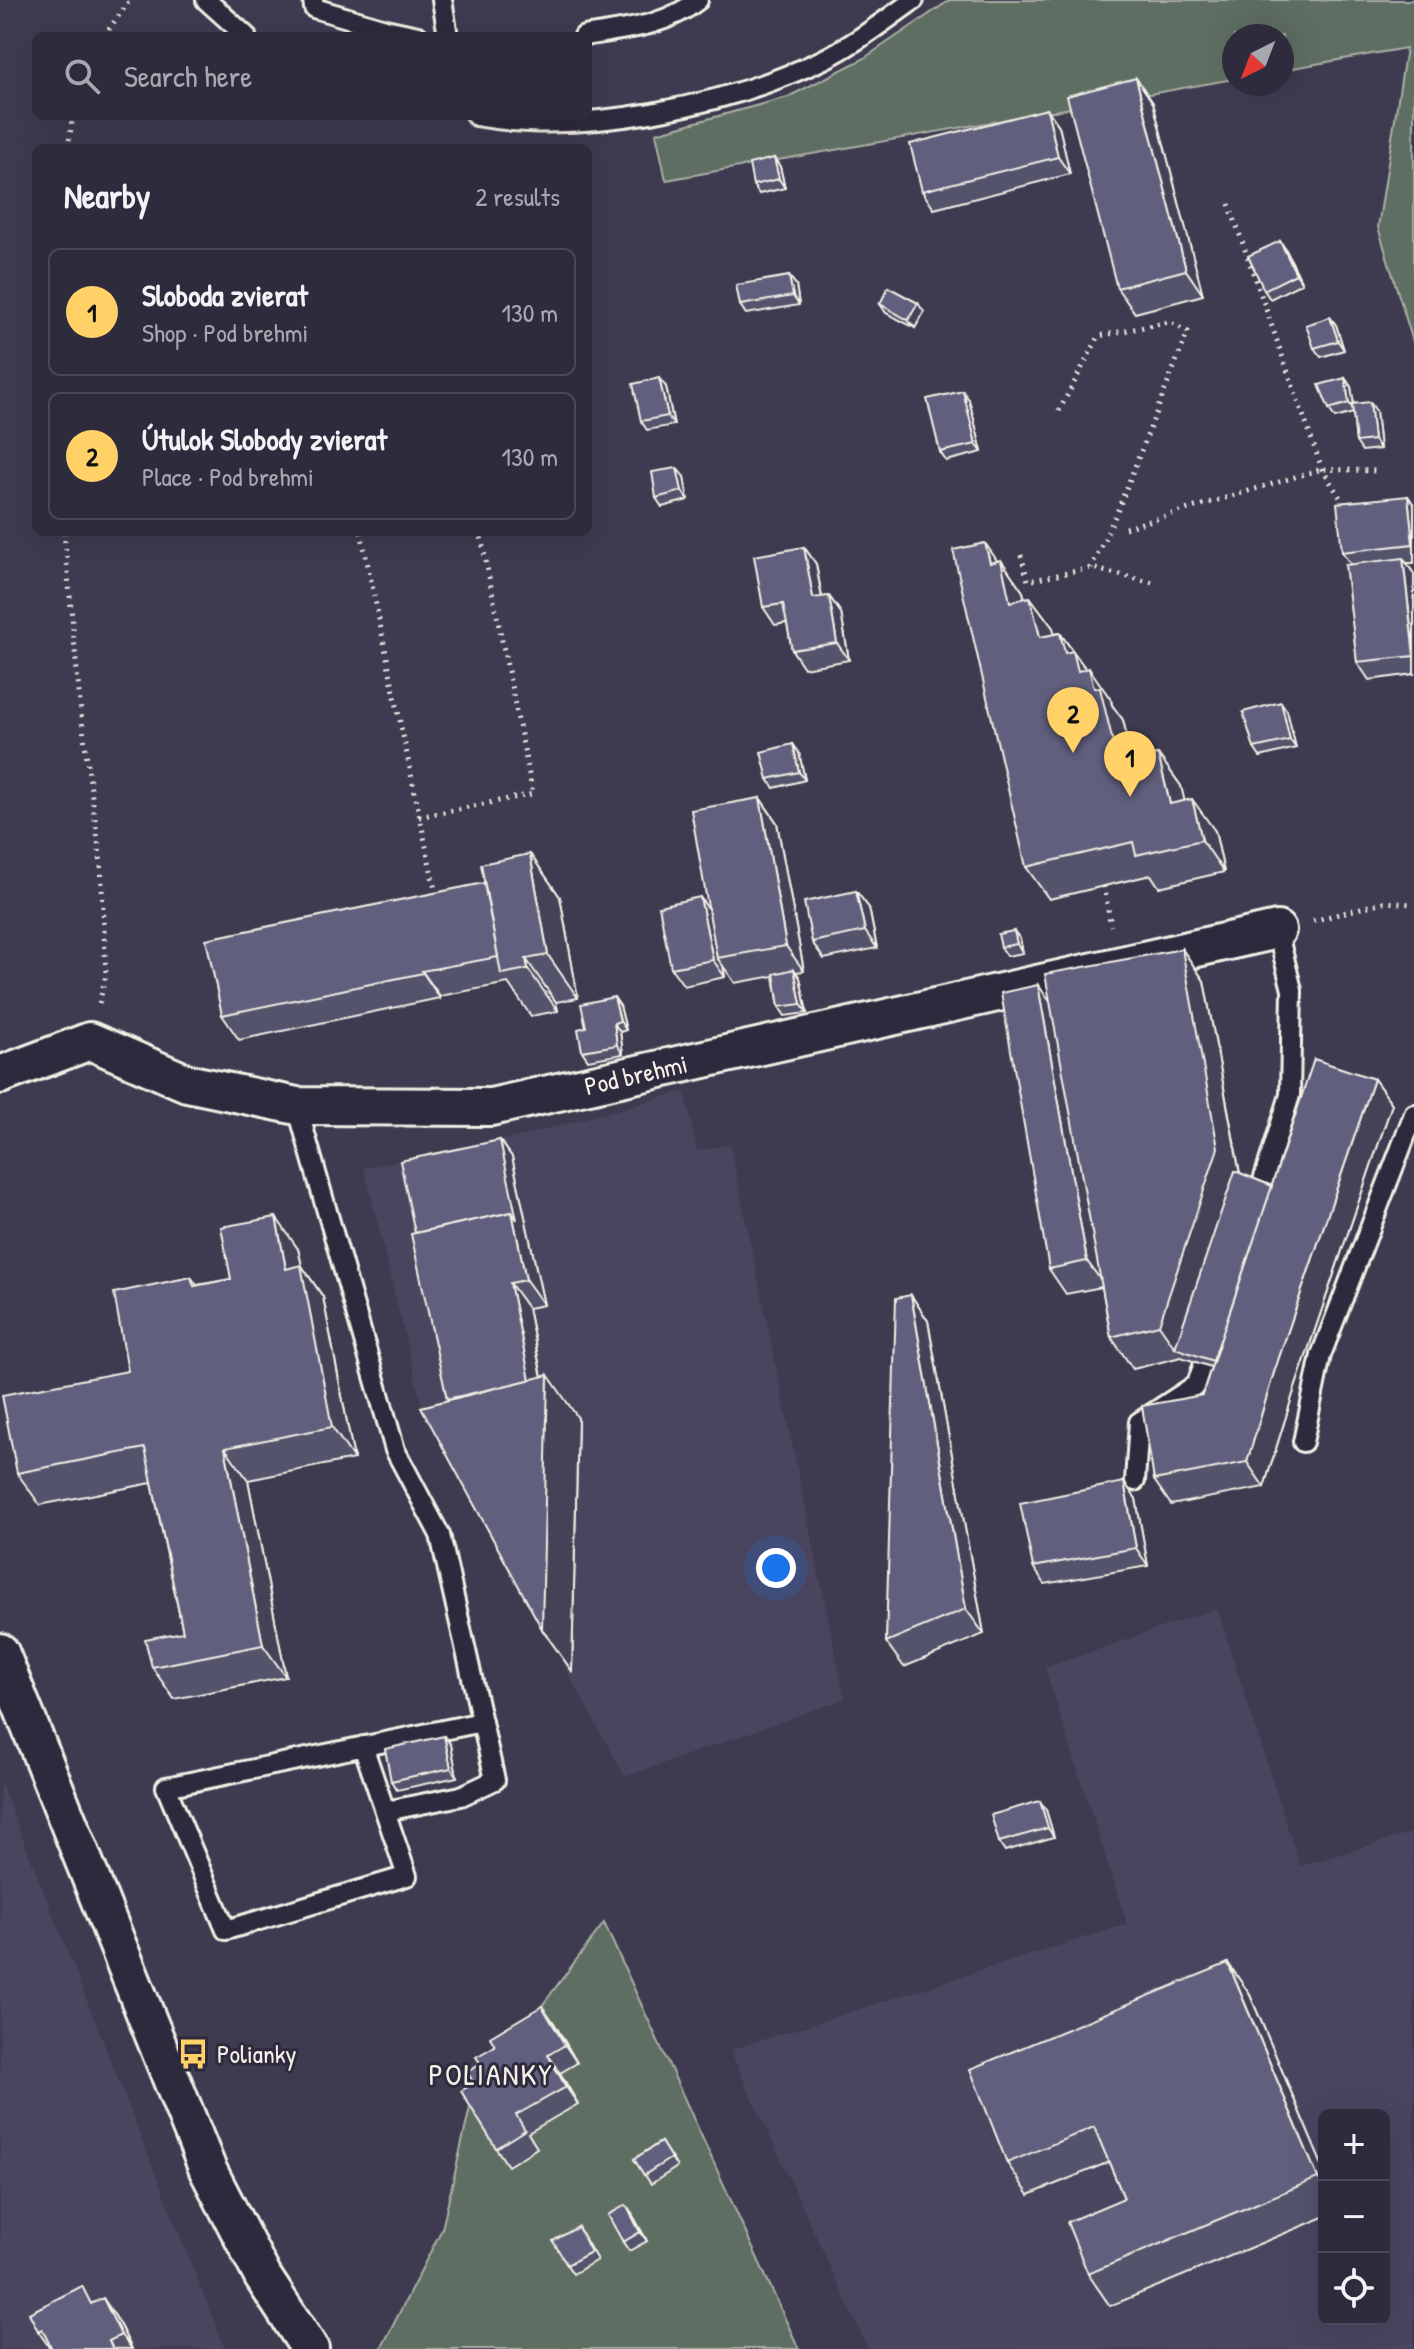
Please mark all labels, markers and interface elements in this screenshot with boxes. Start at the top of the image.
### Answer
north arrow [1222,24,1294,96]
search box [32,32,592,120]
icon: search [60,54,104,98]
text: Search here [124,56,252,96]
text: Nearby [64,173,150,219]
text: 2 results [475,179,560,214]
text: Sloboda zvierat [142,275,308,315]
text: 1 [87,295,97,330]
text: 130 m [502,295,558,330]
text: Shop · Pod brehmi [142,315,308,350]
text: Útulok Slobody zvierat [142,419,387,459]
text: 2 [86,439,98,474]
text: 130 m [502,439,558,474]
text: Place · Pod brehmi [142,459,314,494]
pin: 2 [1047,687,1099,753]
pin: 1 [1104,731,1156,797]
street label: Pod brehmi [581,1046,691,1103]
your location [756,1548,796,1588]
place label: Polianky [217,2036,296,2071]
bus stop icon: Polianky [176,2037,210,2071]
district label: POLIANKY [429,2054,553,2094]
map controls [1318,2109,1390,2325]
button: + [1318,2109,1390,2181]
button: − [1318,2181,1390,2253]
button: locate [1318,2253,1390,2325]

